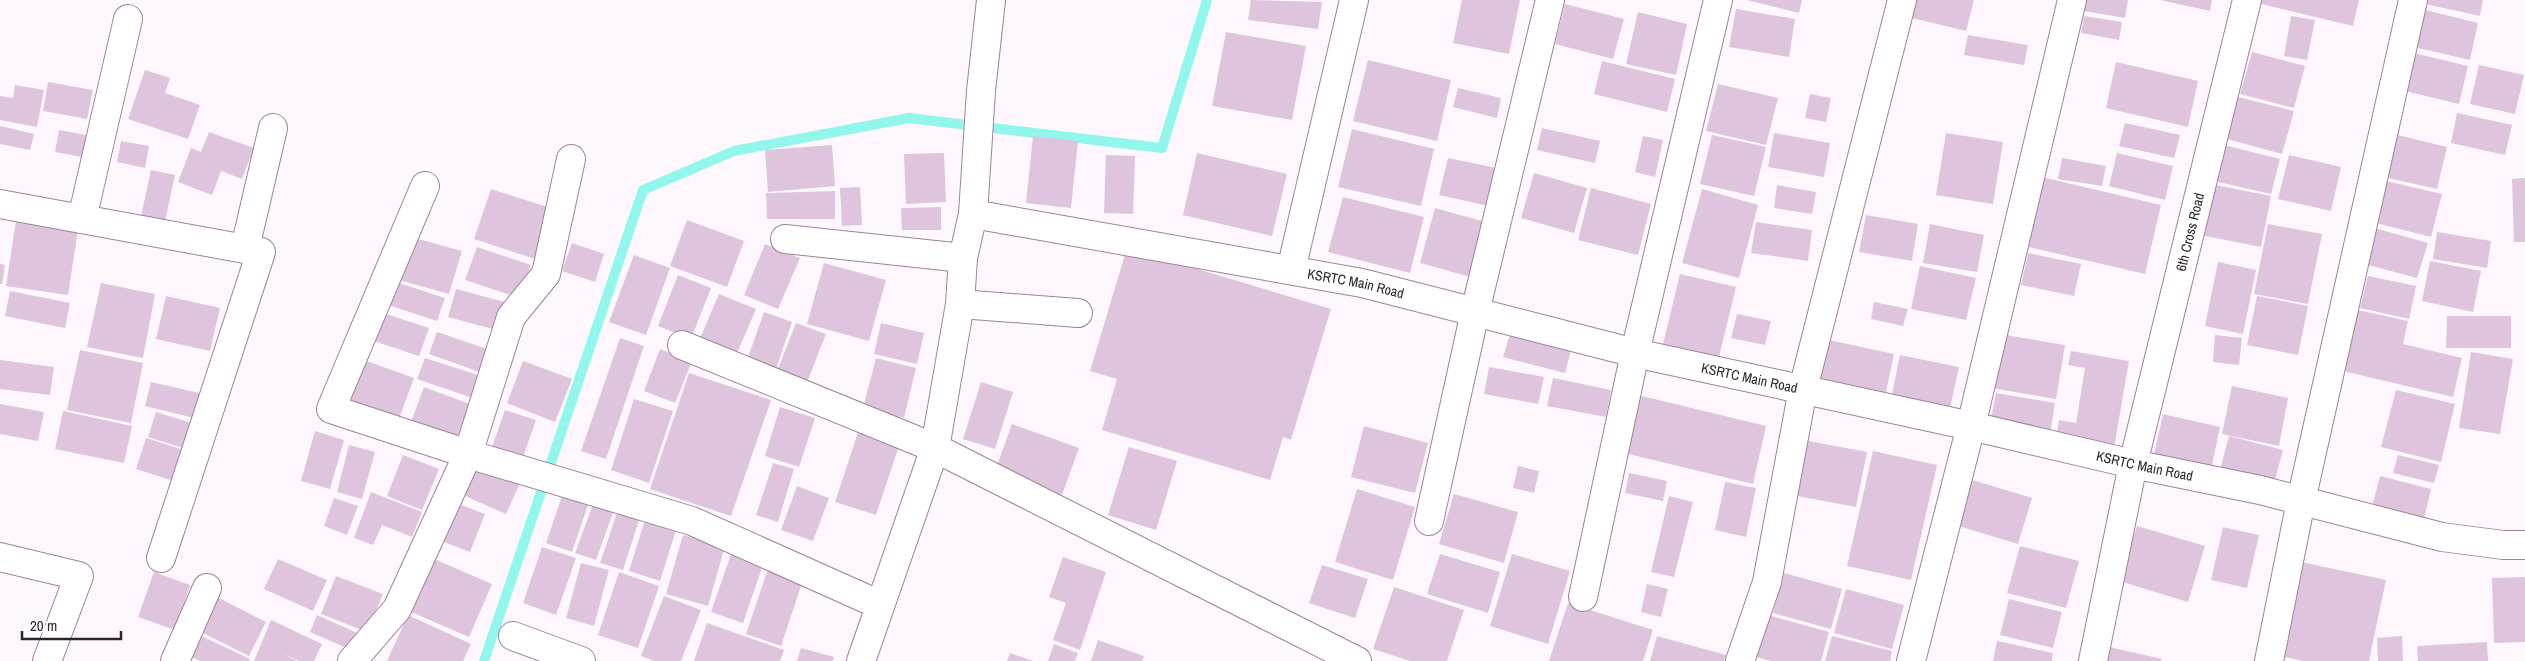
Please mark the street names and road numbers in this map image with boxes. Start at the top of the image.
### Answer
street label: 6th Cross Road [2172,191,2208,273]
street label: KSRTC Main Road [1306,265,1406,302]
street label: KSRTC Main Road [1700,359,1799,397]
street label: KSRTC Main Road [2095,447,2195,485]

